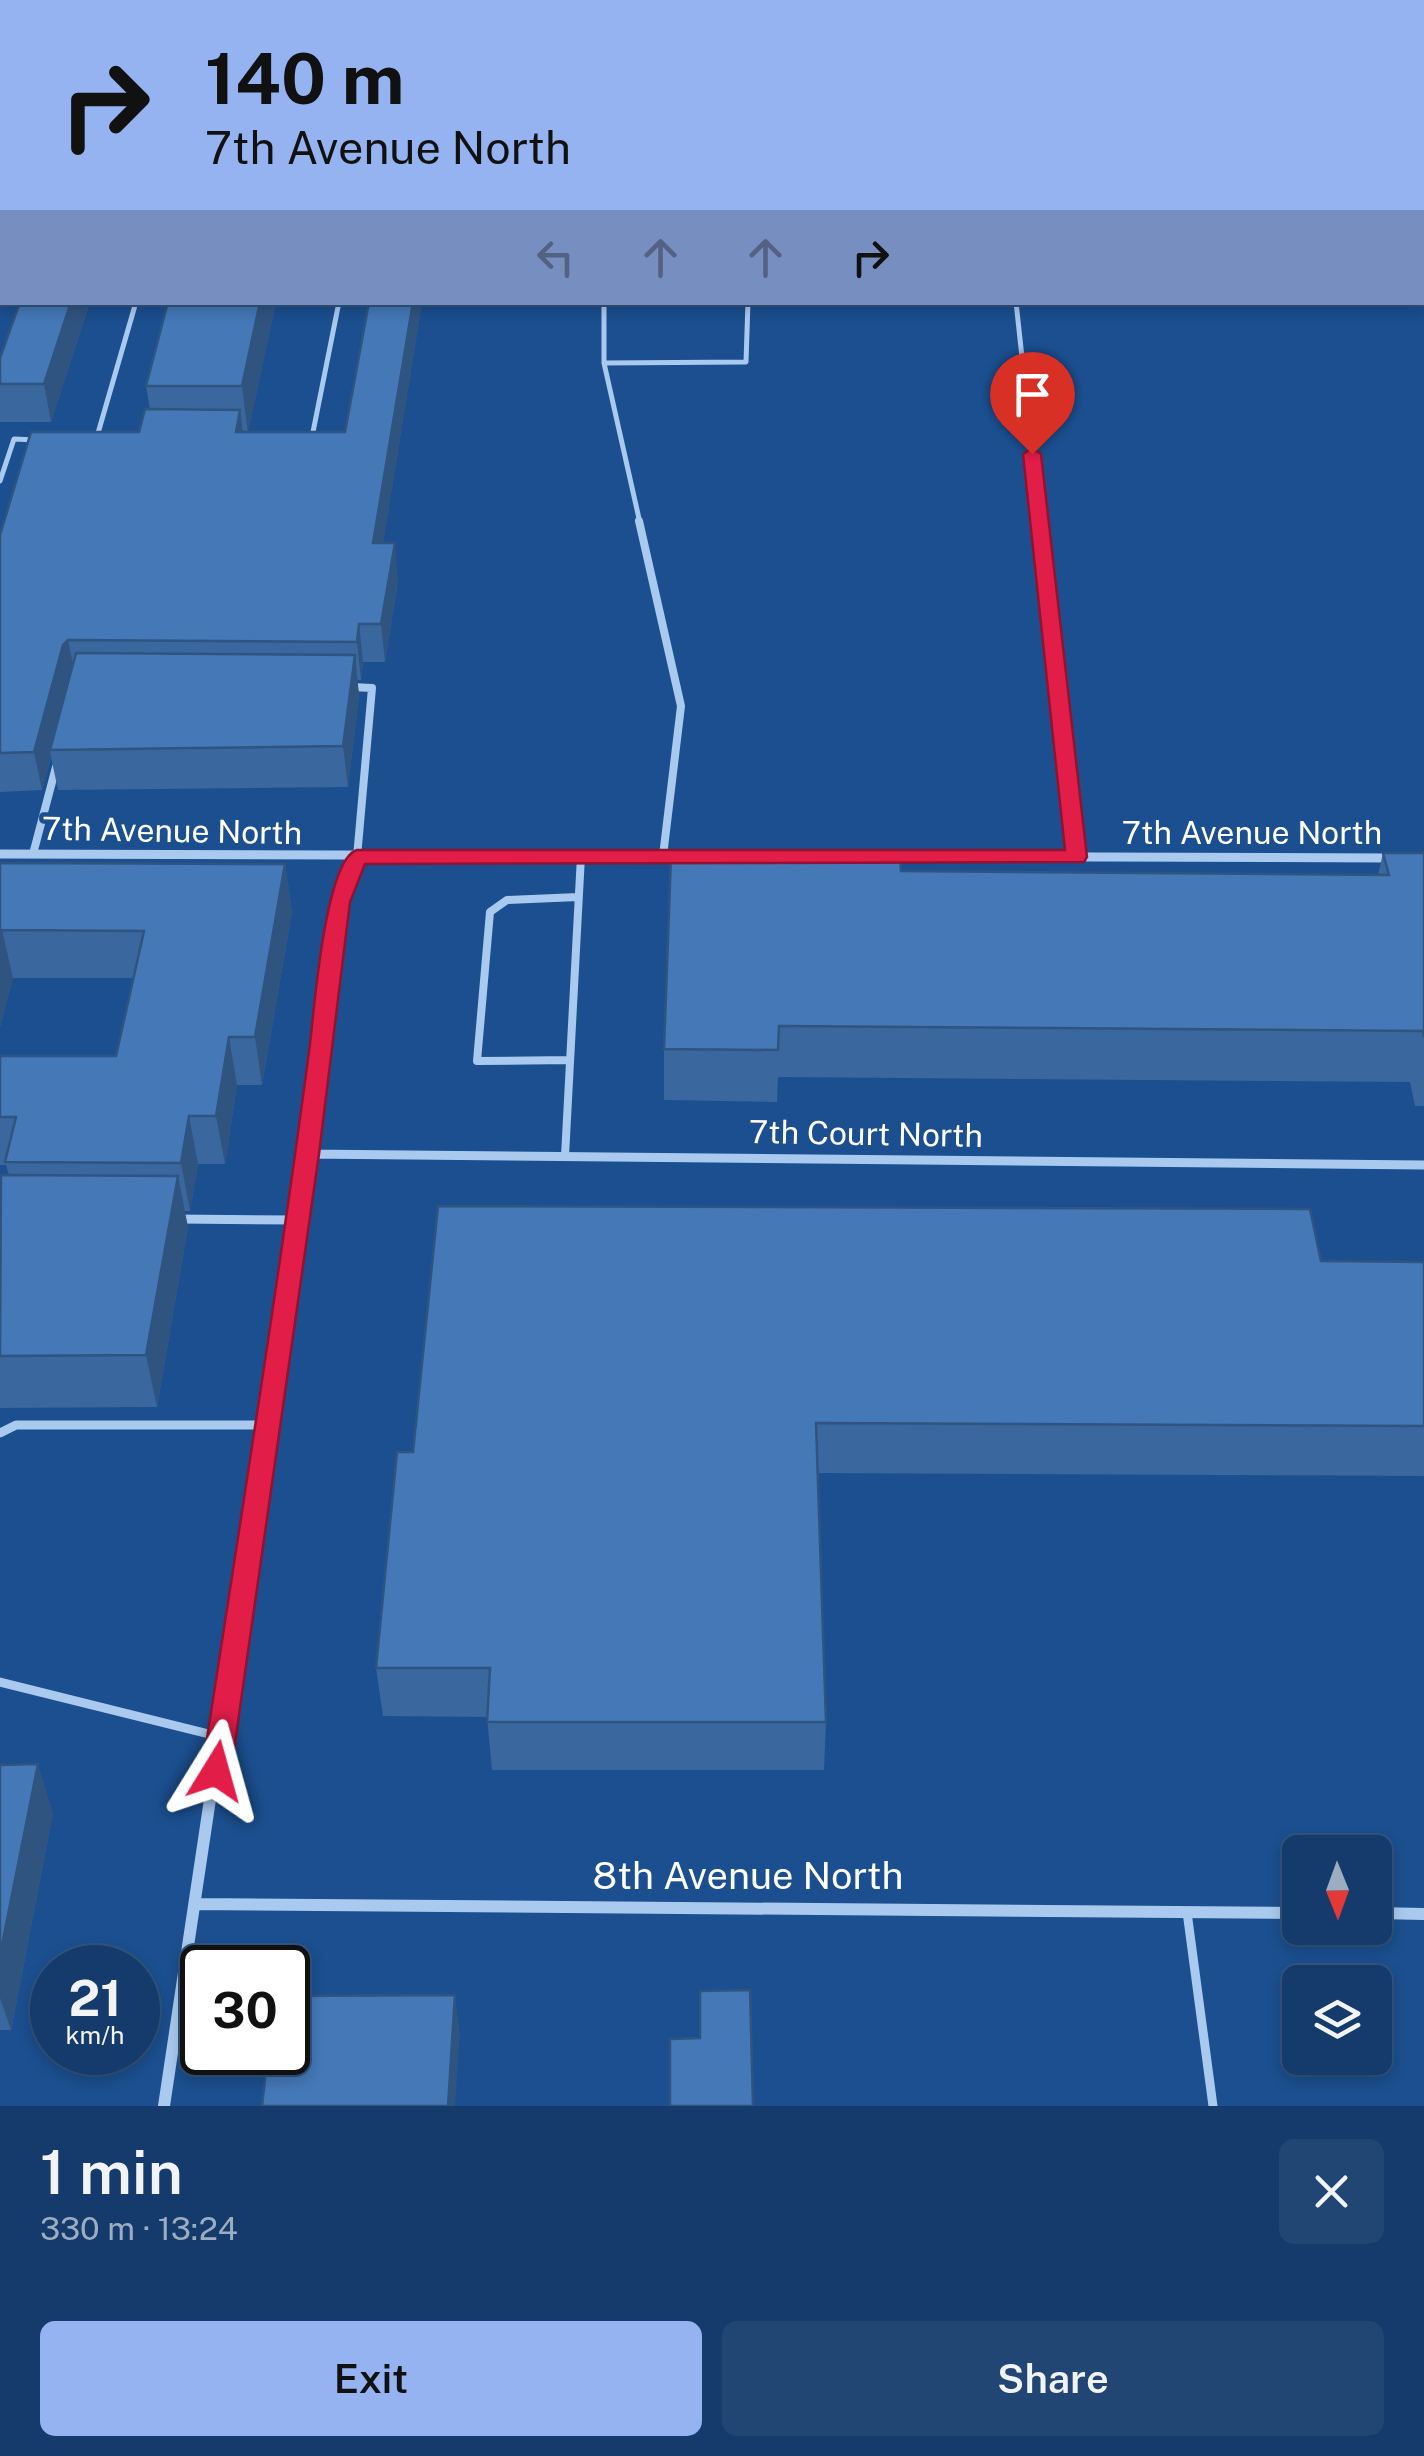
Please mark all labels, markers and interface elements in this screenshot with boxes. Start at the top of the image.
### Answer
text: 140 m [205,37,404,120]
icon: right [40,40,170,170]
text: 7th Avenue North [205,121,571,174]
icon: left [528,230,583,285]
icon: ahead [633,230,688,285]
icon: ahead [738,230,793,285]
icon: right [843,230,898,285]
pin [990,352,1075,455]
icon: arrive [1005,367,1060,422]
street label: 7th Avenue North [42,810,302,851]
street label: 7th Avenue North [1122,814,1382,851]
street label: 7th Court North [749,1113,983,1154]
position arrow [164,1719,268,1823]
north arrow [1282,1835,1392,1945]
map controls [1282,1835,1392,2075]
street label: 8th Avenue North [593,1853,903,1898]
speed limit sign: 30 [180,1945,310,2075]
button: layers [1282,1965,1392,2075]
text: 21 [68,1968,122,2027]
text: km/h [66,2020,124,2050]
text: 1 min [40,2137,183,2208]
button: close [1279,2139,1384,2244]
text: 330 m · 13:24 [40,2210,238,2247]
button: Exit [40,2321,702,2436]
button: Share [722,2321,1384,2436]

